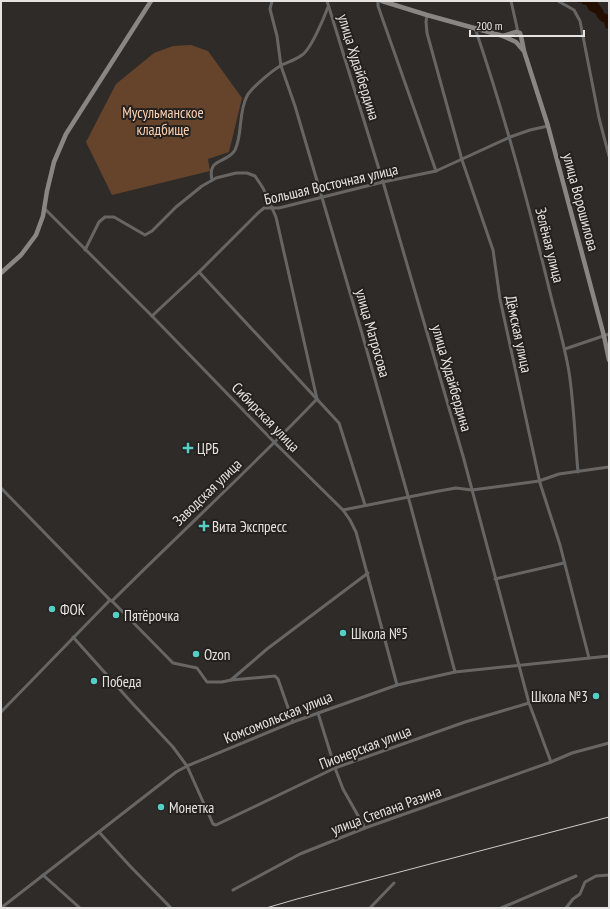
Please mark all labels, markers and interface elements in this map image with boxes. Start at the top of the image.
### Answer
street label: улица Худайбердина [334,12,384,122]
scale bar [470,12,584,38]
text: 200 m [476,18,503,33]
park label: Мусульманское кладбище [122,103,204,139]
street label: улица Ворошилова [559,151,603,253]
street label: Большая Восточная улица [262,159,400,209]
street label: Зелёная улица [531,205,569,285]
street label: улица Матросова [351,287,395,379]
street label: Дёмская улица [502,294,536,374]
street label: улица Худайбердина [428,322,476,434]
street label: Сибирская улица [228,378,304,456]
place label: ЦРБ [197,439,219,458]
marker: ЦРБ [182,442,194,454]
street label: Заводская улица [169,454,245,530]
place label: Вита Экспресс [212,517,288,536]
marker: Вита Экспресс [199,521,209,531]
place label: ФОК [60,600,86,619]
marker: ФОК [47,604,57,614]
place label: Пятёрочка [124,606,179,625]
marker: Пятёрочка [111,610,121,620]
place label: Школа №5 [351,624,408,643]
marker: Школа №5 [338,628,348,638]
place label: Ozon [204,645,230,664]
marker: Ozon [191,649,201,659]
place label: Победа [102,672,141,691]
marker: Победа [89,676,99,686]
street label: Комсомольская улица [221,687,335,747]
place label: Школа №3 [531,687,588,706]
marker: Школа №3 [591,691,601,701]
street label: Пионерская улица [316,721,414,773]
street label: улица Степана Разина [328,781,444,839]
place label: Монетка [169,798,214,817]
marker: Монетка [156,802,166,812]

